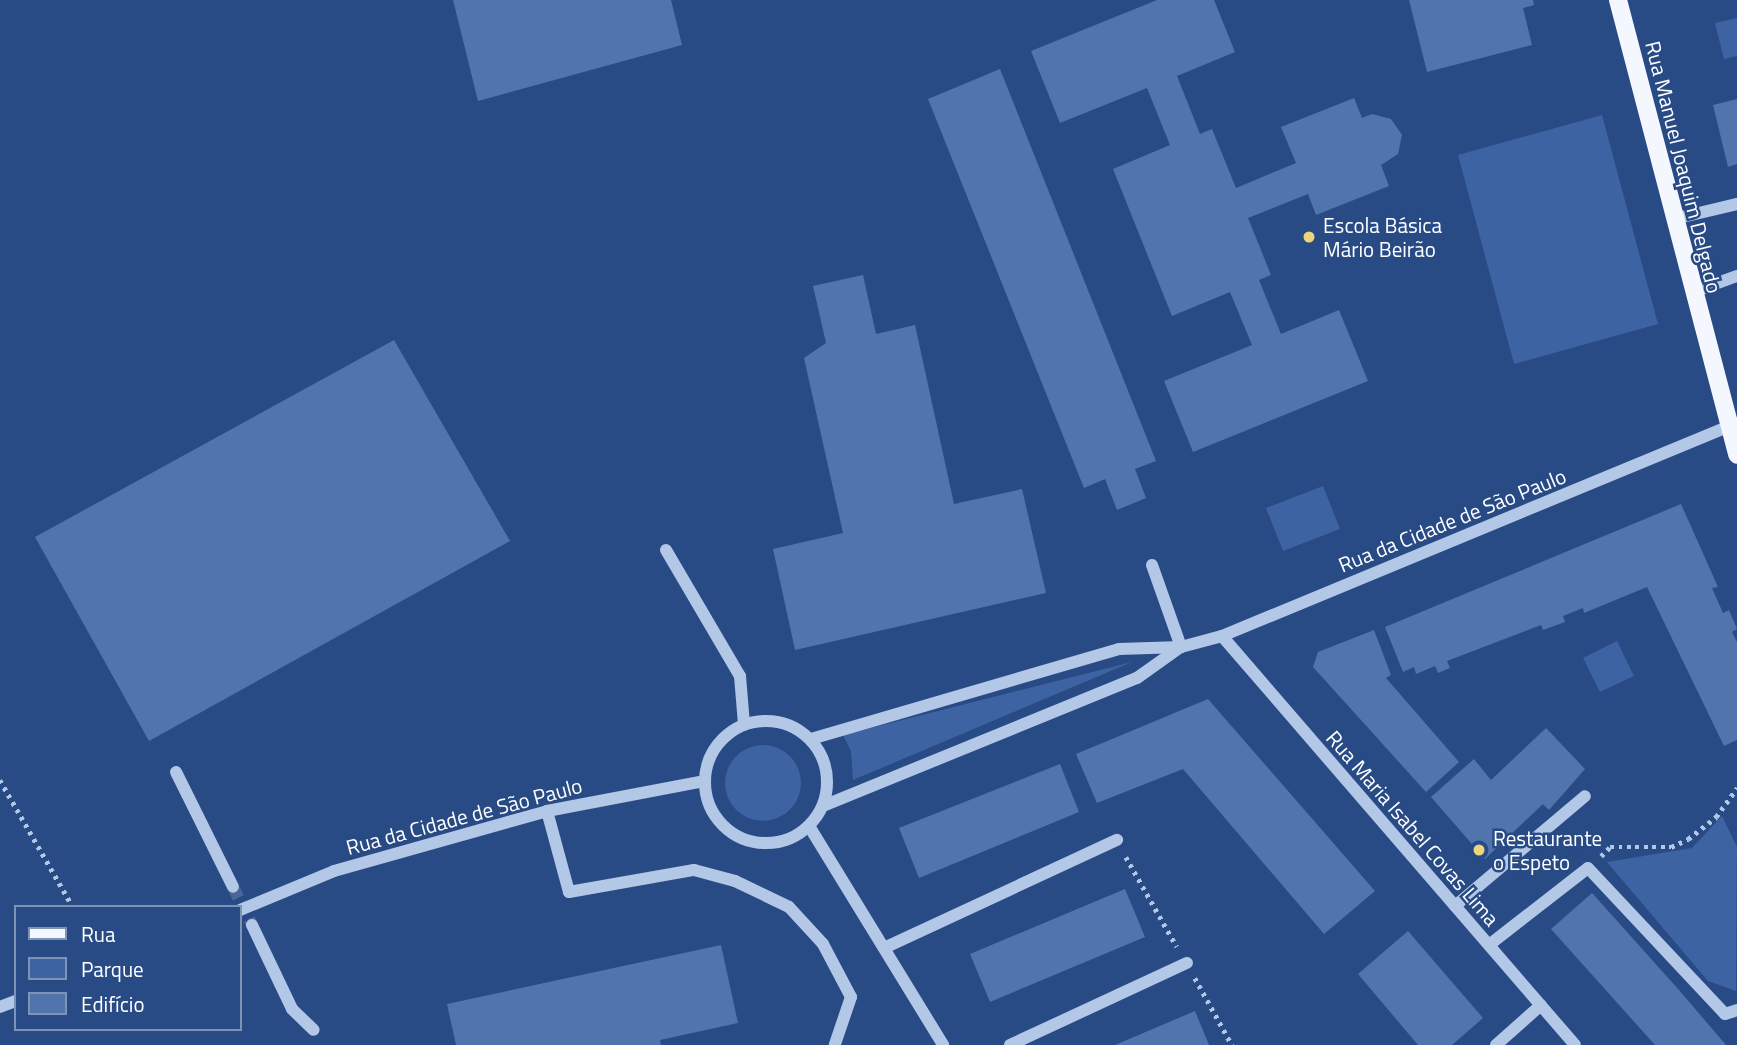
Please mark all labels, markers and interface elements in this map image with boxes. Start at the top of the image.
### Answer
street label: Rua Manuel Joaquim Delgado [1640,38,1728,296]
place label: Escola Básica Mário Beirão [1323,212,1442,262]
marker: Escola Básica Mário Beirão [1301,229,1317,245]
street label: Rua da Cidade de São Paulo [1334,463,1570,577]
street label: Rua Maria Isabel Covas Lima [1321,725,1505,931]
street label: Rua da Cidade de São Paulo [343,772,585,860]
place label: Restaurante o Espeto [1493,825,1602,875]
marker: Restaurante o Espeto [1471,842,1487,858]
legend [14,905,242,1031]
text: Rua [81,918,116,950]
text: Parque [81,953,144,985]
text: Edifício [81,988,145,1020]

